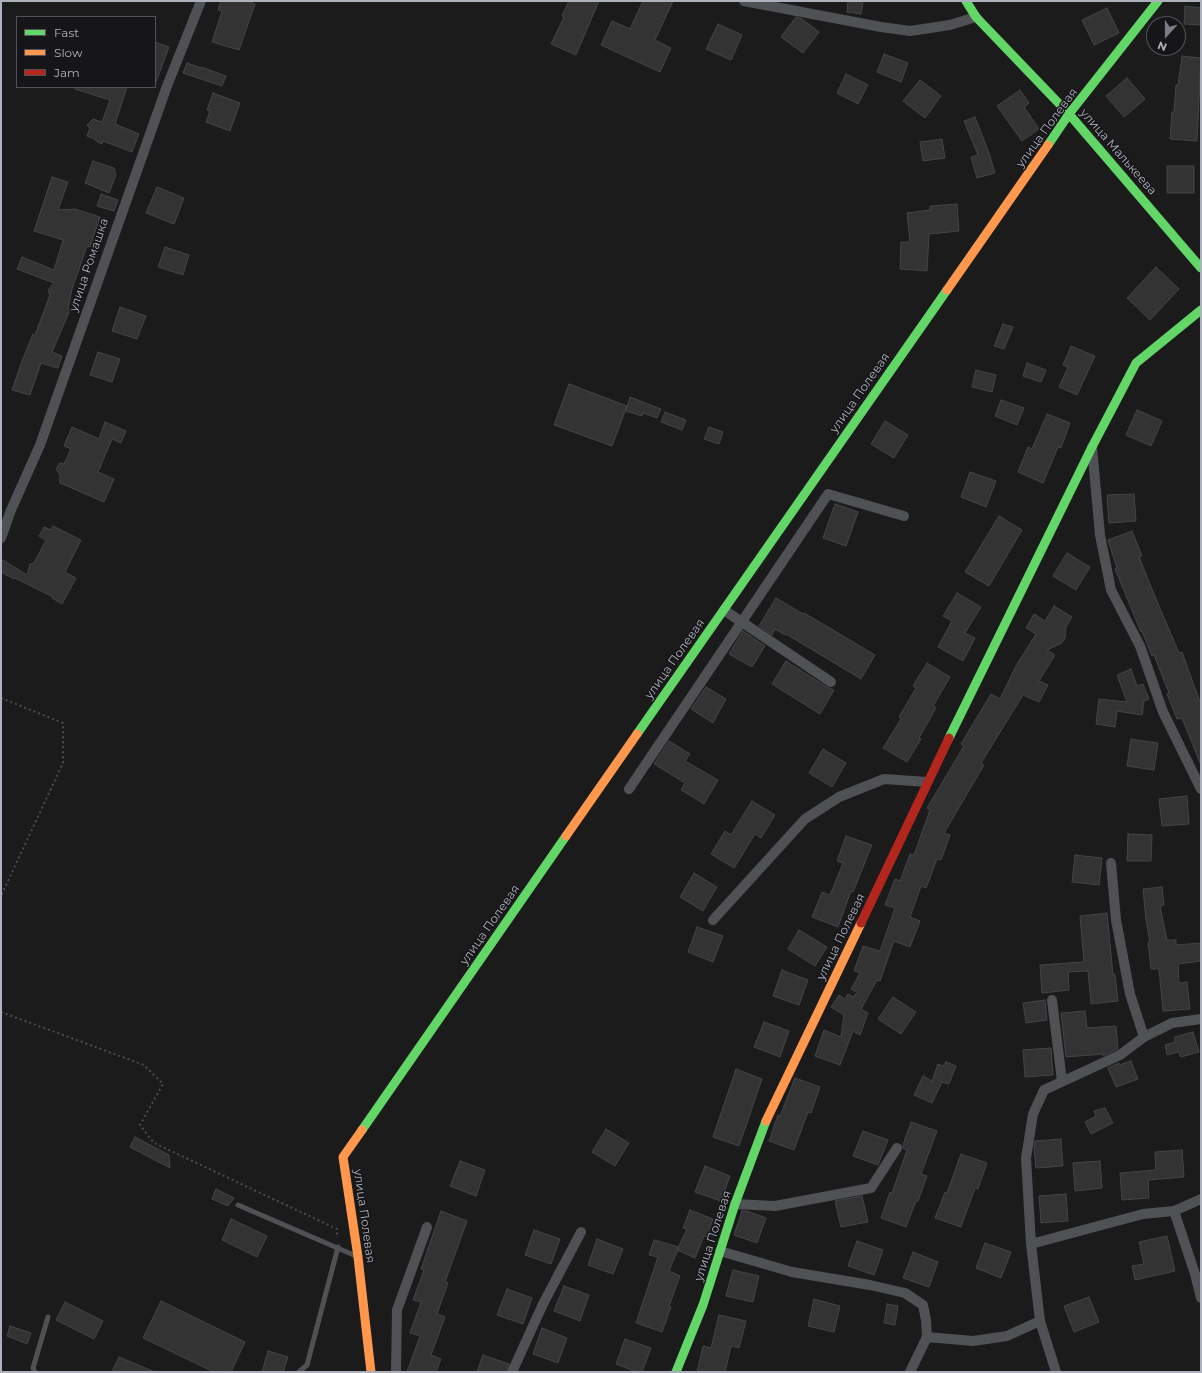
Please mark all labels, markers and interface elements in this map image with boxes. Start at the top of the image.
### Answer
legend [16,16,156,88]
north arrow [1146,16,1186,56]
text: Fast [54,25,79,40]
text: N [1155,38,1169,54]
text: Slow [54,45,83,60]
text: Jam [54,65,80,80]
street label: улица Полевая [1013,85,1081,171]
street label: улица Малькеева [1077,106,1159,198]
street label: улица Ромашка [66,216,112,314]
street label: улица Полевая [827,350,893,436]
street label: улица Полевая [642,616,708,702]
street label: улица Полевая [457,882,523,968]
street label: улица Полевая [814,891,868,983]
street label: улица Полевая [350,1168,378,1264]
street label: улица Полевая [692,1189,734,1283]

